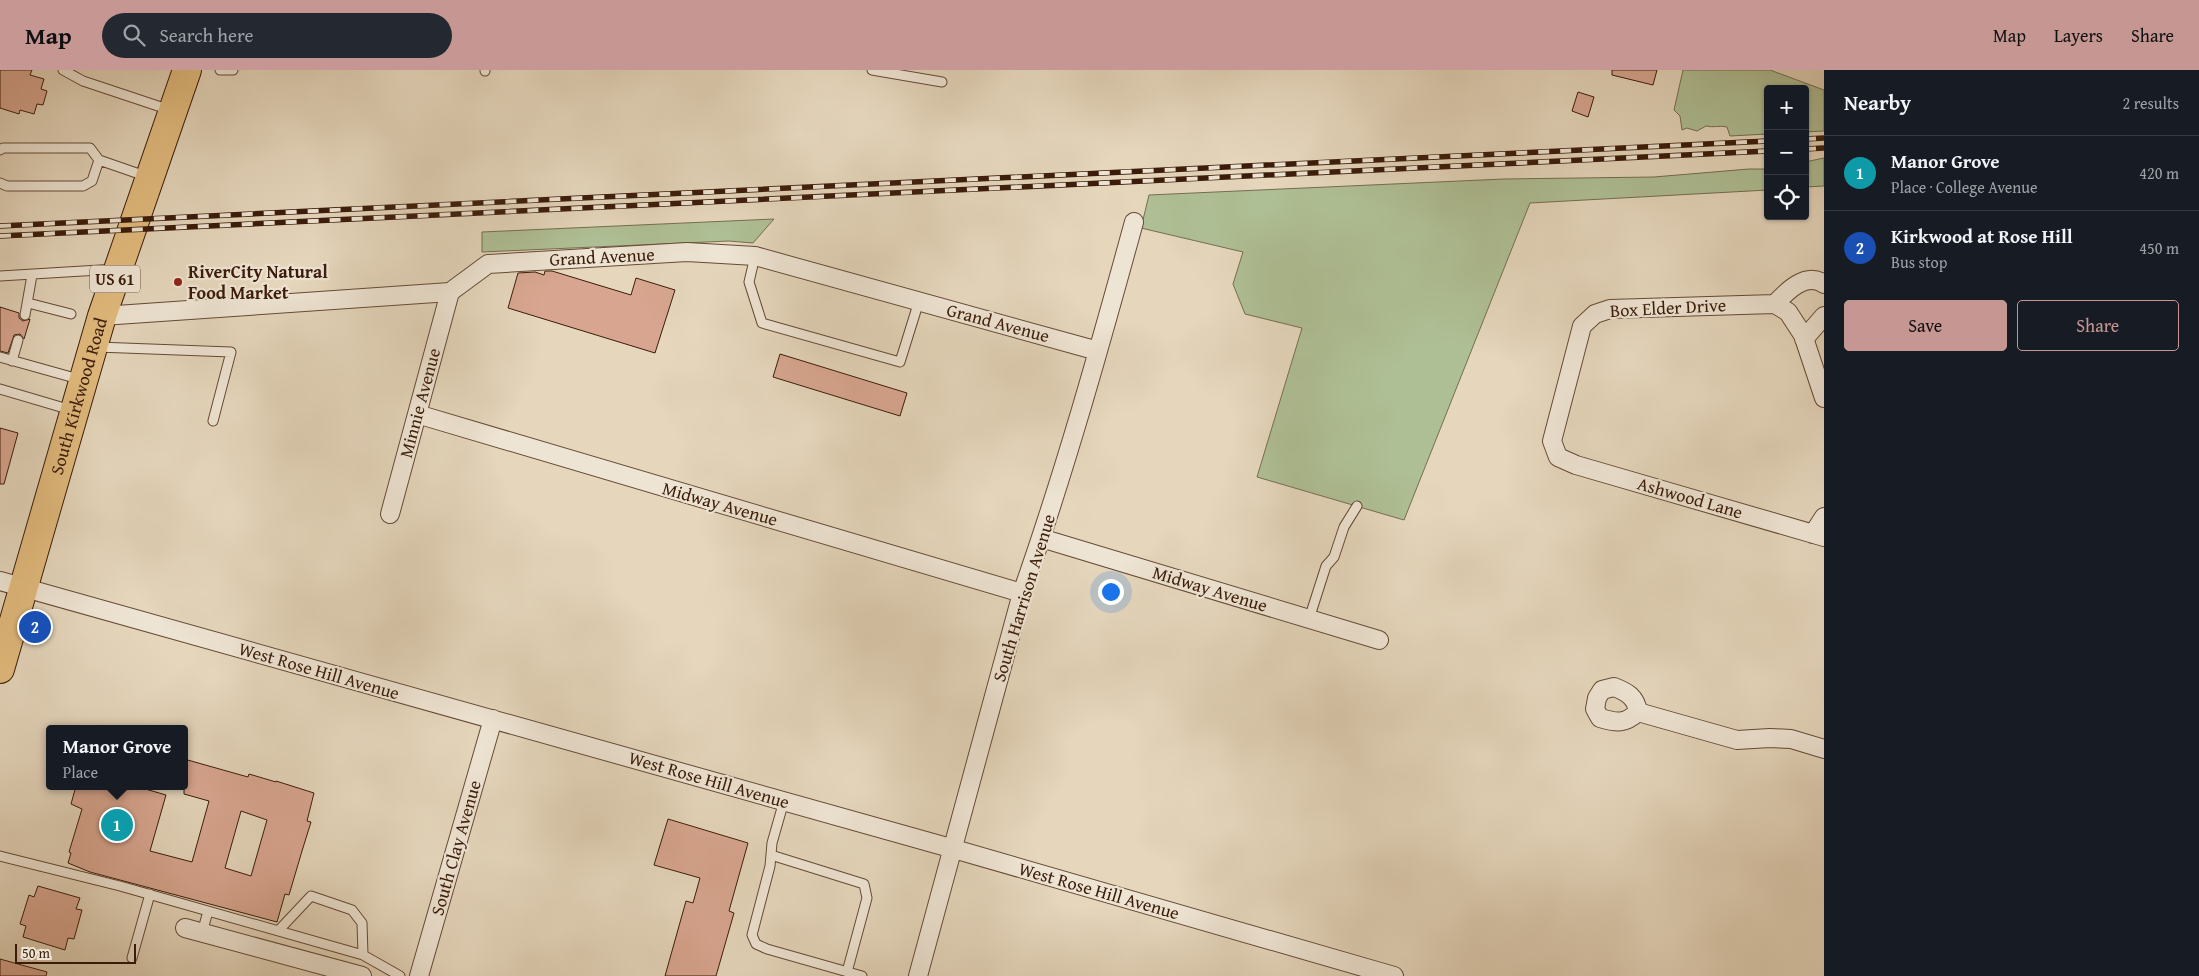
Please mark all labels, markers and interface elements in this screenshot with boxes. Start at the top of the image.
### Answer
search box [102,13,452,58]
text: Map [25,18,72,53]
icon: search [120,21,148,49]
text: Search here [160,21,253,49]
text: Map [1993,22,2026,49]
text: Layers [2054,22,2103,49]
text: Share [2131,22,2174,49]
map controls [1764,85,1809,220]
button: + [1764,85,1809,130]
text: Nearby [1844,87,1911,118]
text: 2 results [2122,91,2179,115]
button: − [1764,130,1809,175]
text: Manor Grove [1891,147,2000,175]
text: 1 [1856,161,1864,185]
text: 420 m [2139,161,2179,185]
button: locate [1764,175,1809,220]
text: Place · College Avenue [1891,175,2037,199]
text: Kirkwood at Rose Hill [1891,222,2073,250]
text: 2 [1856,236,1864,260]
text: 450 m [2139,236,2179,260]
street label: Grand Avenue [549,240,655,273]
text: Bus stop [1891,250,1947,274]
place label: RiverCity Natural Food Market [188,258,328,306]
road number: US 61 [90,265,140,292]
marker: RiverCity Natural Food Market [172,276,184,288]
street label: Box Elder Drive [1609,291,1727,324]
street label: Grand Avenue [944,296,1053,349]
button: Save [1844,300,2007,351]
button: Share [2017,300,2179,351]
street label: South Kirkwood Road [43,314,114,478]
street label: Minnie Avenue [392,345,447,461]
street label: Ashwood Lane [1634,470,1746,525]
street label: Midway Avenue [659,474,781,533]
street label: South Harrison Avenue [985,511,1062,685]
street label: Midway Avenue [1149,558,1271,619]
your location [1098,579,1124,605]
pin: 2 [19,608,51,646]
street label: West Rose Hill Avenue [236,635,403,706]
popup [46,725,188,790]
text: Manor Grove [63,732,171,760]
street label: West Rose Hill Avenue [626,744,793,815]
text: Place [63,760,98,784]
street label: South Clay Avenue [423,777,488,919]
pin: 1 [101,806,133,844]
street label: West Rose Hill Avenue [1016,855,1183,926]
scale bar [15,941,136,964]
text: 50 m [22,943,50,963]

